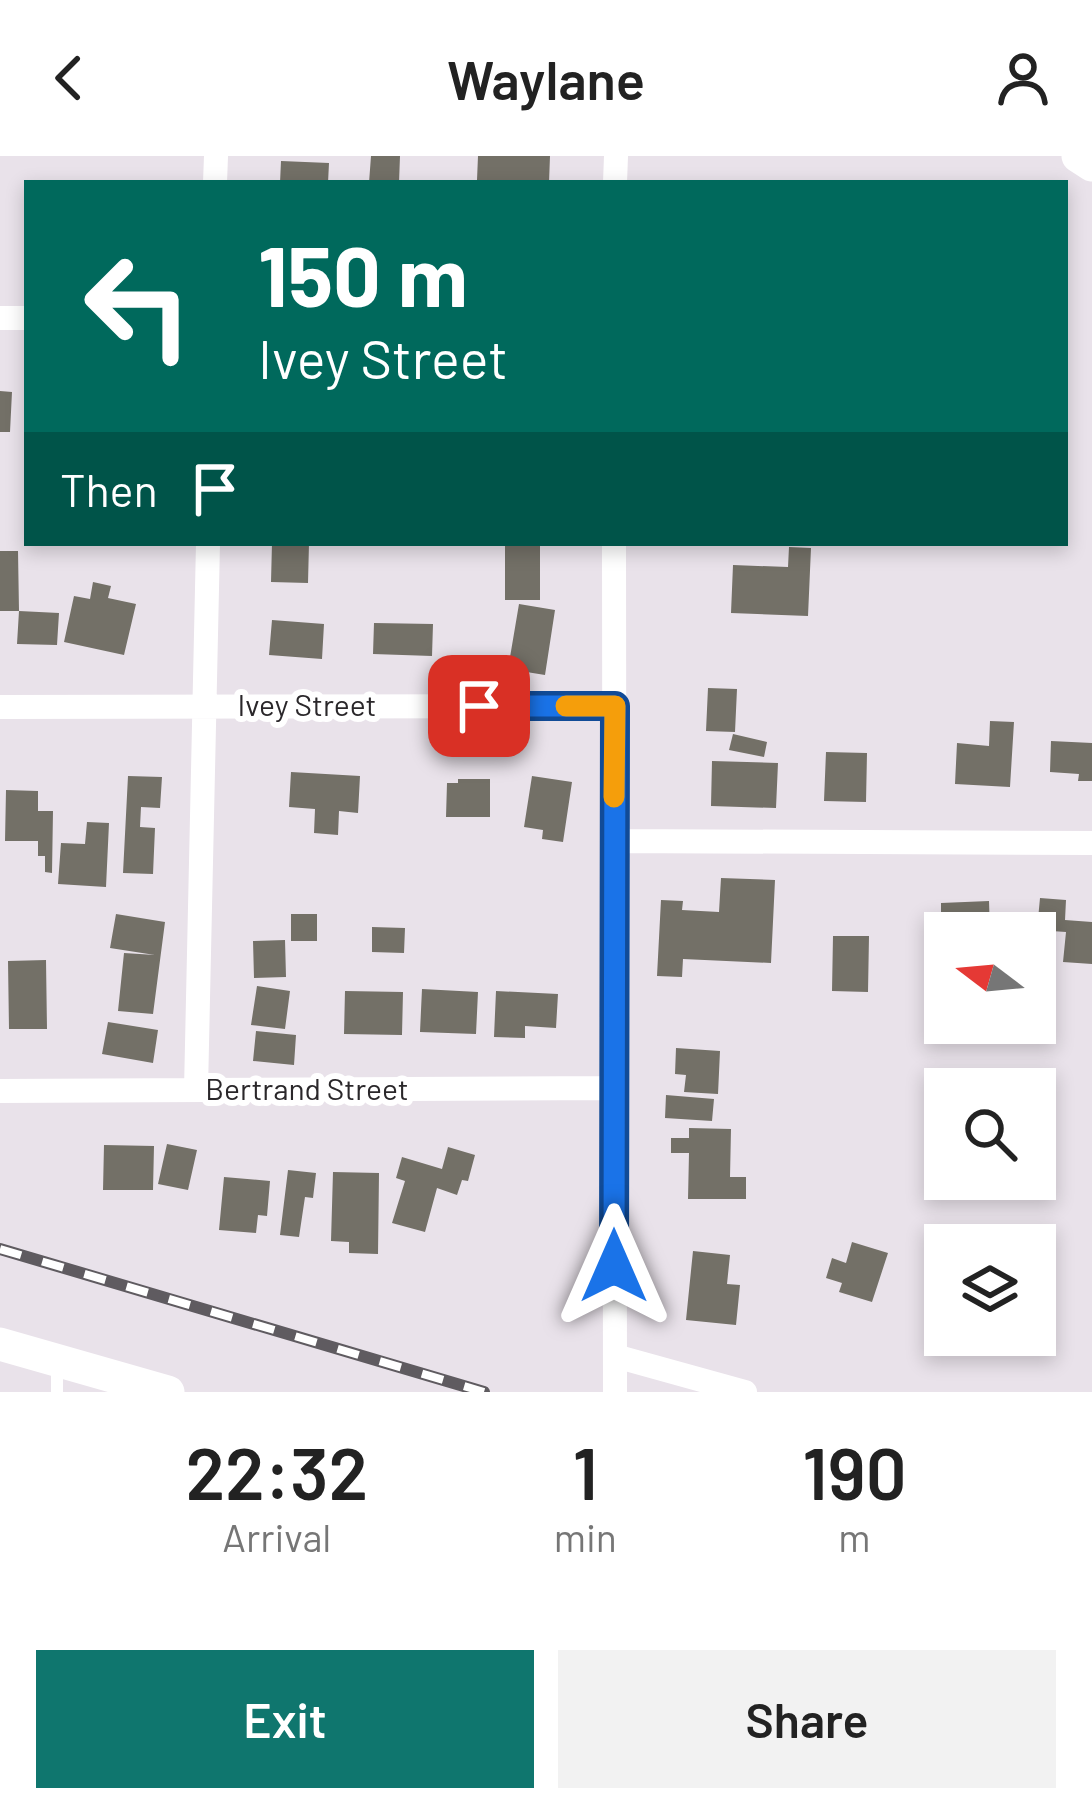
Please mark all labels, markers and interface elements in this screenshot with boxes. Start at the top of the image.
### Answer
icon: back [36,45,102,111]
icon: person [990,45,1056,111]
text: Waylane [447,46,645,111]
text: 150 m [258,223,468,324]
icon: left [60,228,216,384]
text: Ivey Street [258,325,508,390]
icon: arrive [182,456,248,522]
text: Then [60,462,158,516]
pin [428,655,530,757]
icon: arrive [446,673,512,739]
street label: Ivey Street [238,686,376,722]
north arrow [924,912,1056,1044]
map controls [924,912,1056,1356]
button: search [924,1068,1056,1200]
street label: Bertrand Street [205,1070,409,1106]
position arrow [551,1203,677,1329]
button: layers [924,1224,1056,1356]
text: 22:32 [185,1428,368,1514]
text: 1 [573,1428,598,1514]
text: 190 [802,1428,907,1514]
text: Arrival [222,1513,331,1560]
text: min [554,1513,617,1560]
text: m [838,1513,871,1560]
button: Exit [36,1650,534,1788]
button: Share [558,1650,1056,1788]

